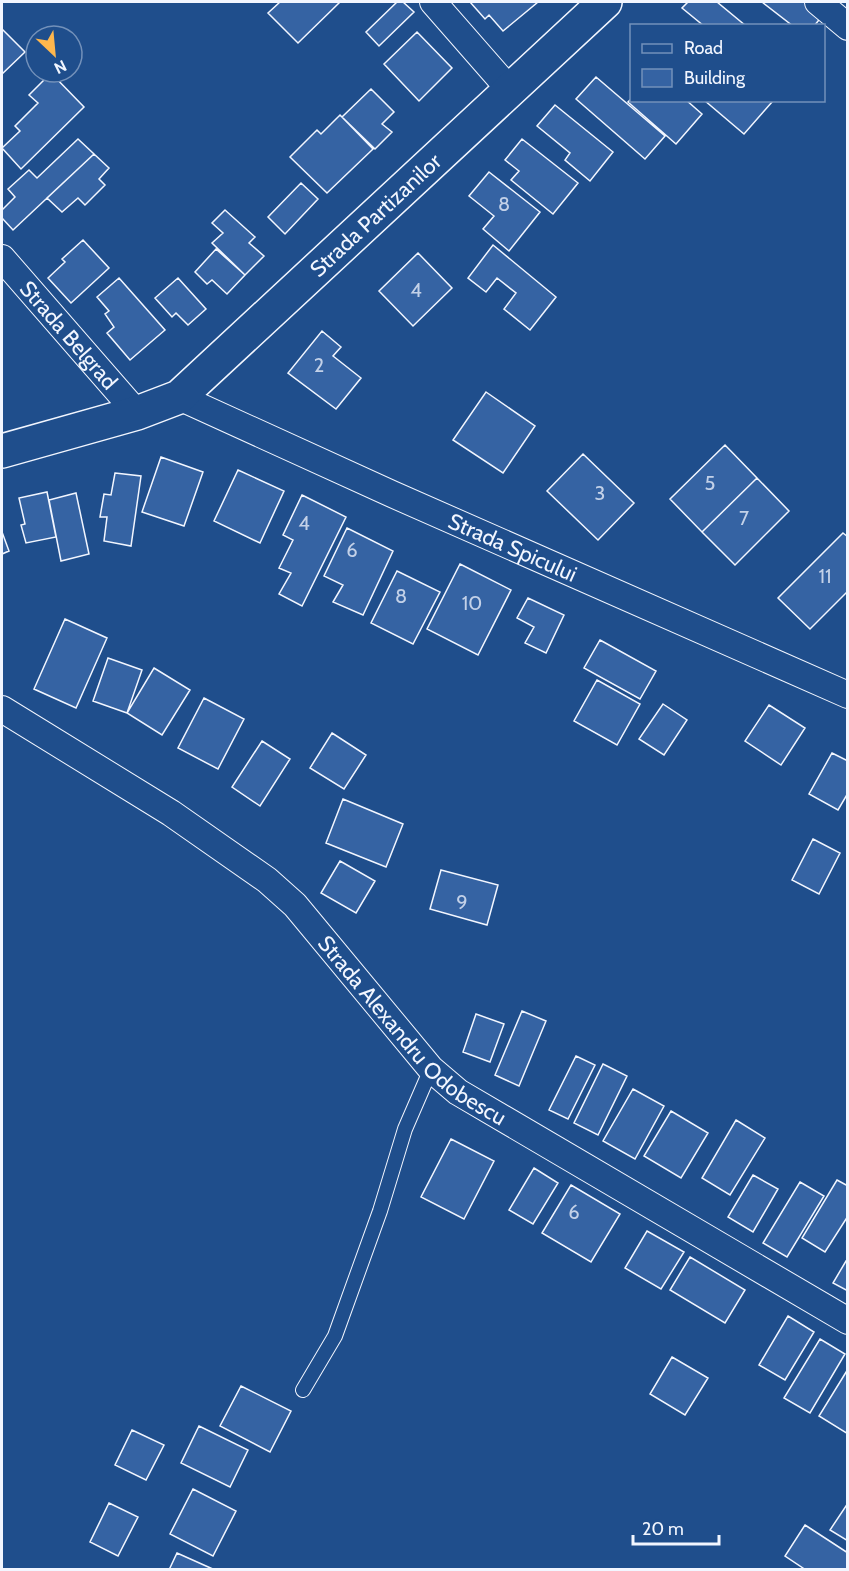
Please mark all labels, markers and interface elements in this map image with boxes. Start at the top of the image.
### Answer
north arrow [24,24,84,84]
legend [630,24,825,102]
text: Road [684,37,723,59]
text: N [51,56,70,78]
text: Building [684,67,746,89]
street label: Strada Partizanilor [304,148,447,282]
house number: 8 [498,192,510,216]
street label: Strada Belgrad [14,275,124,395]
house number: 4 [410,278,422,302]
house number: 2 [314,353,324,377]
house number: 5 [705,471,715,495]
house number: 3 [595,481,605,505]
house number: 7 [739,506,749,530]
street label: Strada Spicului [444,507,581,587]
house number: 4 [298,511,310,535]
house number: 6 [346,538,358,562]
house number: 11 [818,564,832,588]
house number: 8 [395,584,407,608]
house number: 10 [462,591,482,615]
house number: 9 [456,890,468,914]
street label: Strada Alexandru Odobescu [312,930,511,1131]
house number: 6 [568,1200,580,1224]
scale bar [633,1508,718,1546]
text: 20 m [642,1518,684,1540]

